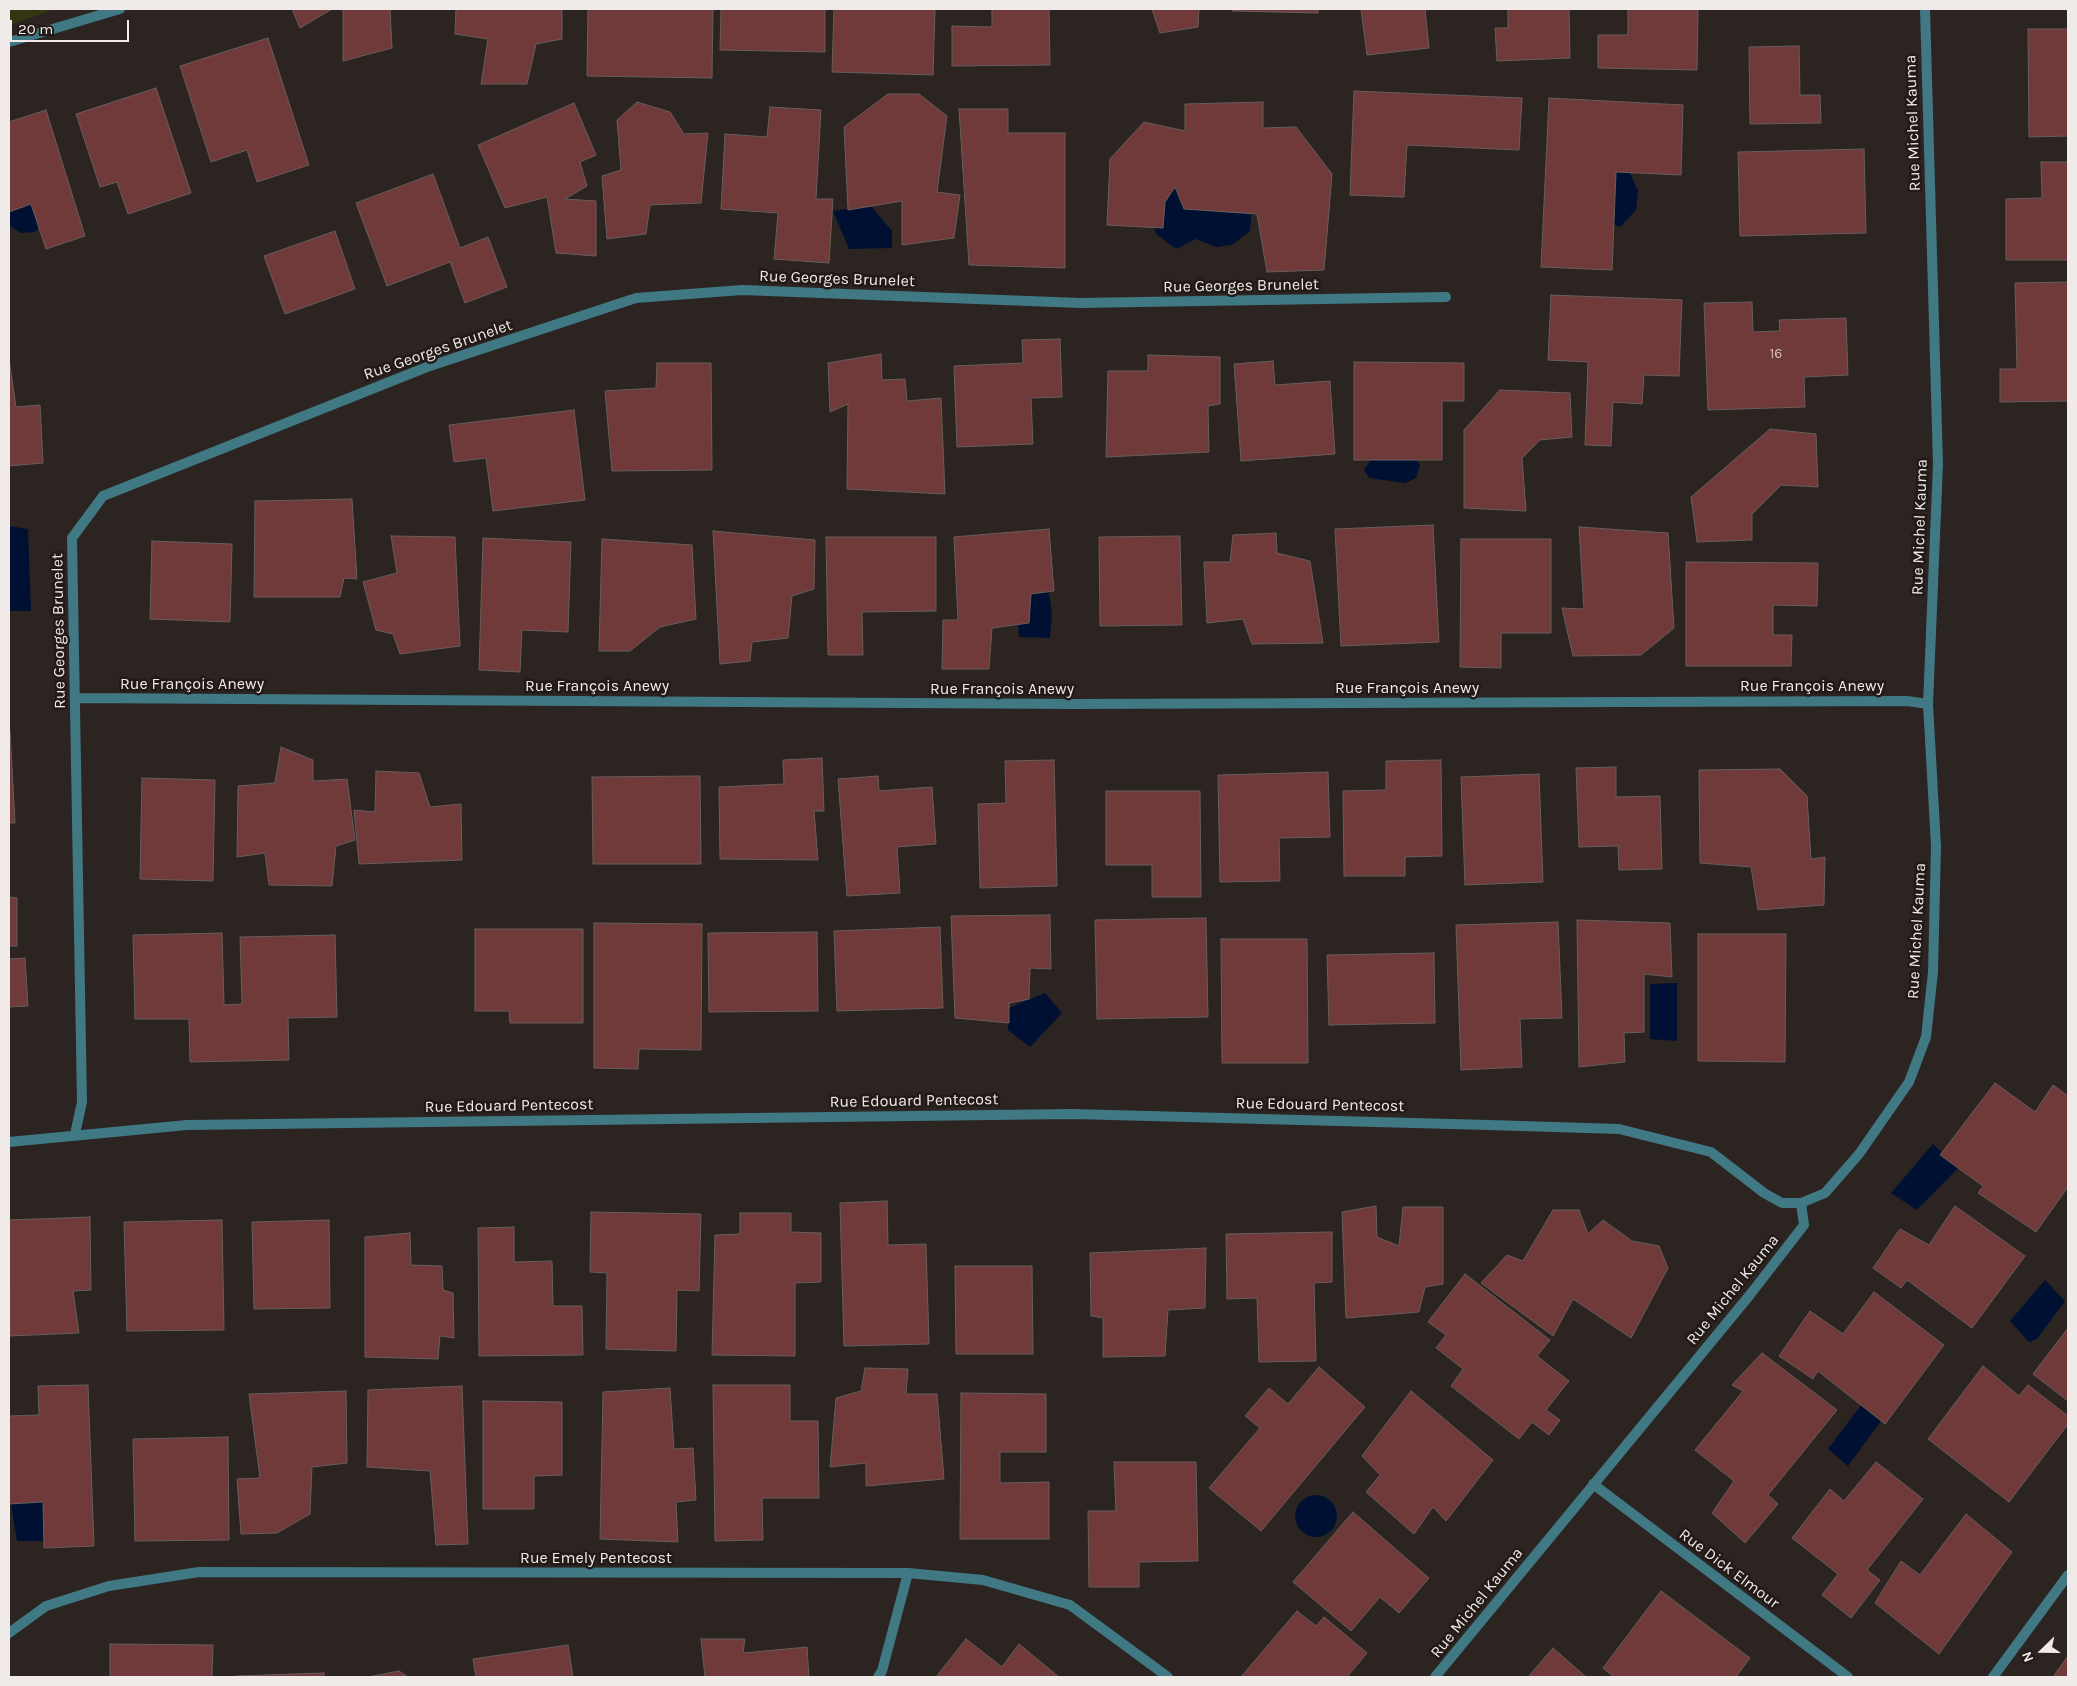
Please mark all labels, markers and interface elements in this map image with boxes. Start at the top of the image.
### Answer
scale bar [12,10,131,42]
text: 20 m [18,20,53,38]
street label: Rue Michel Kauma [1901,55,1925,191]
street label: Rue Georges Brunelet [759,267,915,291]
street label: Rue Georges Brunelet [1163,275,1319,297]
street label: Rue Georges Brunelet [361,316,515,384]
house number: 16 [1770,346,1782,362]
street label: Rue Michel Kauma [1908,459,1932,595]
street label: Rue Georges Brunelet [48,553,70,709]
street label: Rue François Anewy [120,674,264,694]
street label: Rue François Anewy [525,676,669,696]
street label: Rue François Anewy [1740,676,1884,696]
street label: Rue François Anewy [1335,678,1479,698]
street label: Rue François Anewy [930,679,1074,699]
street label: Rue Michel Kauma [1904,862,1930,1000]
street label: Rue Edouard Pentecost [830,1090,998,1112]
street label: Rue Edouard Pentecost [1236,1094,1404,1116]
street label: Rue Edouard Pentecost [425,1095,593,1117]
street label: Rue Michel Kauma [1683,1231,1783,1349]
street label: Rue Dick Elmour [1675,1525,1783,1613]
street label: Rue Michel Kauma [1427,1544,1527,1662]
street label: Rue Emely Pentecost [520,1548,672,1568]
north arrow [2017,1626,2067,1676]
text: N [2018,1649,2037,1665]

